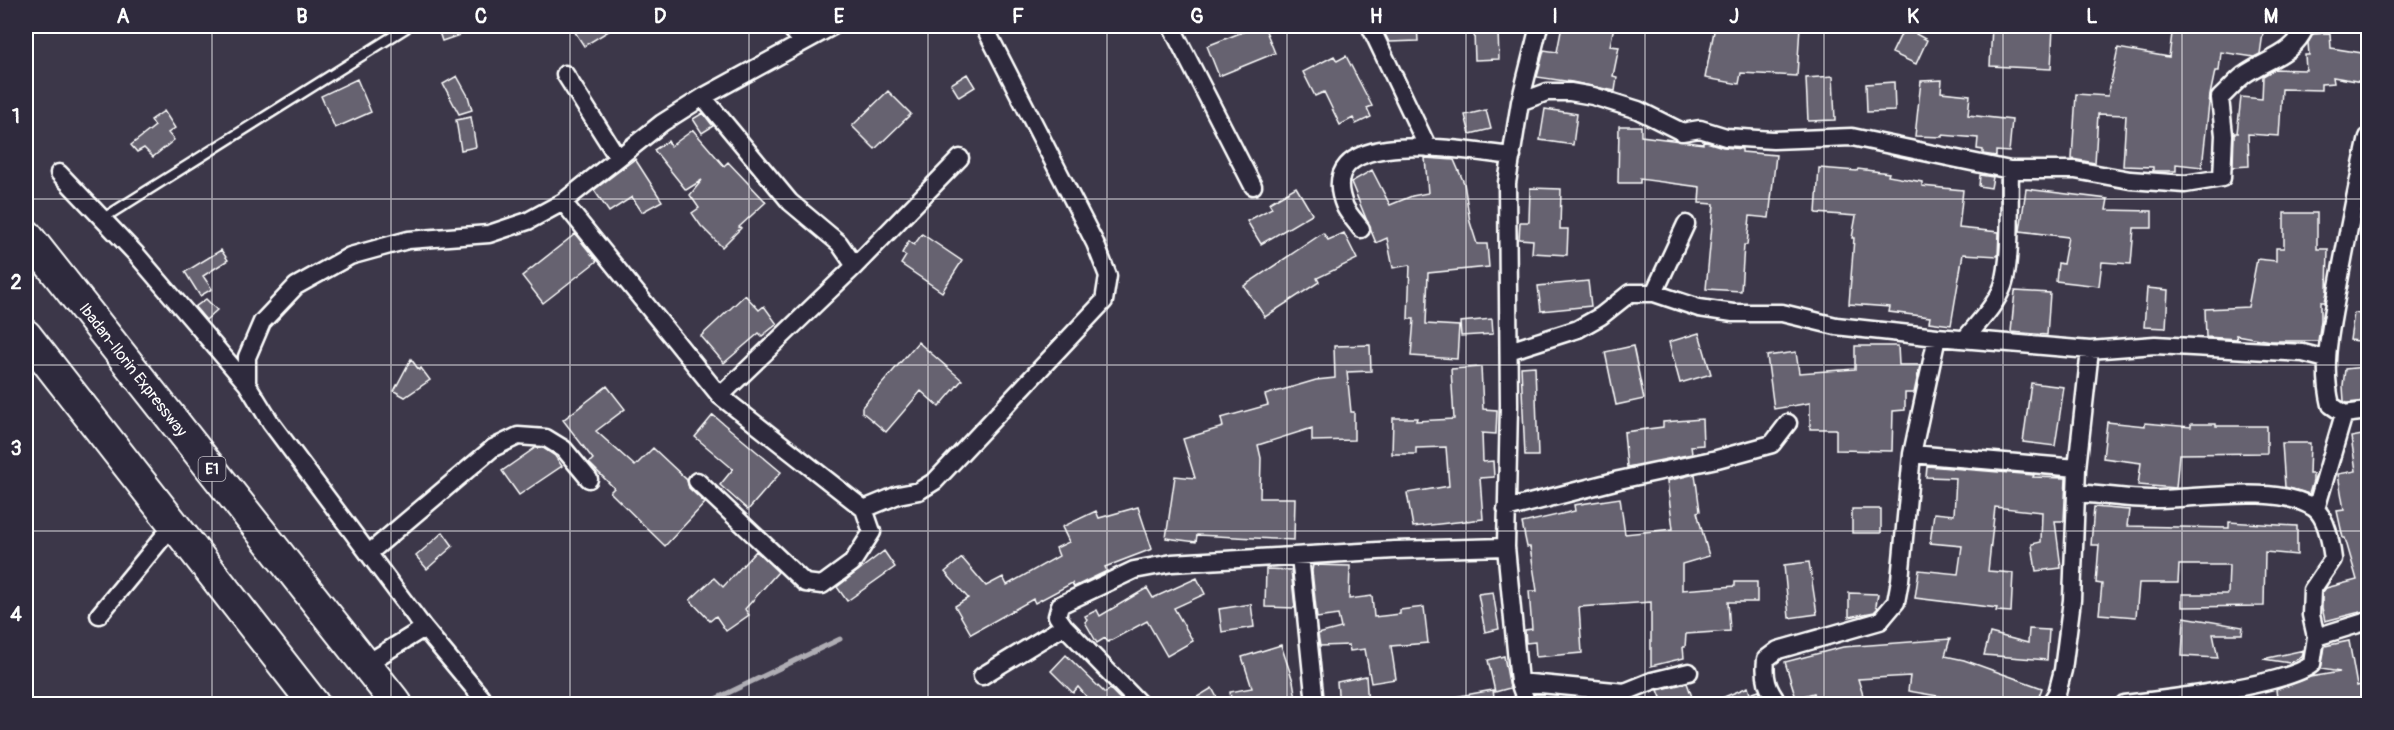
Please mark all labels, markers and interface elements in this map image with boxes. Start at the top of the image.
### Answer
text: A [117,4,130,29]
text: B [296,4,308,29]
text: C [475,4,487,29]
text: D [654,4,667,29]
text: E [834,4,845,29]
text: F [1012,4,1024,29]
text: G [1190,4,1204,29]
text: H [1370,4,1383,29]
text: I [1552,4,1558,29]
text: J [1729,4,1739,29]
text: K [1907,4,1919,29]
text: L [2086,4,2098,29]
text: M [2264,4,2278,29]
text: 1 [12,104,20,129]
text: 2 [10,270,22,295]
street label: Ibadan-Ilorin Expressway [75,299,191,441]
text: 3 [10,436,22,461]
road number: E1 [198,457,226,481]
text: 4 [10,602,22,627]

